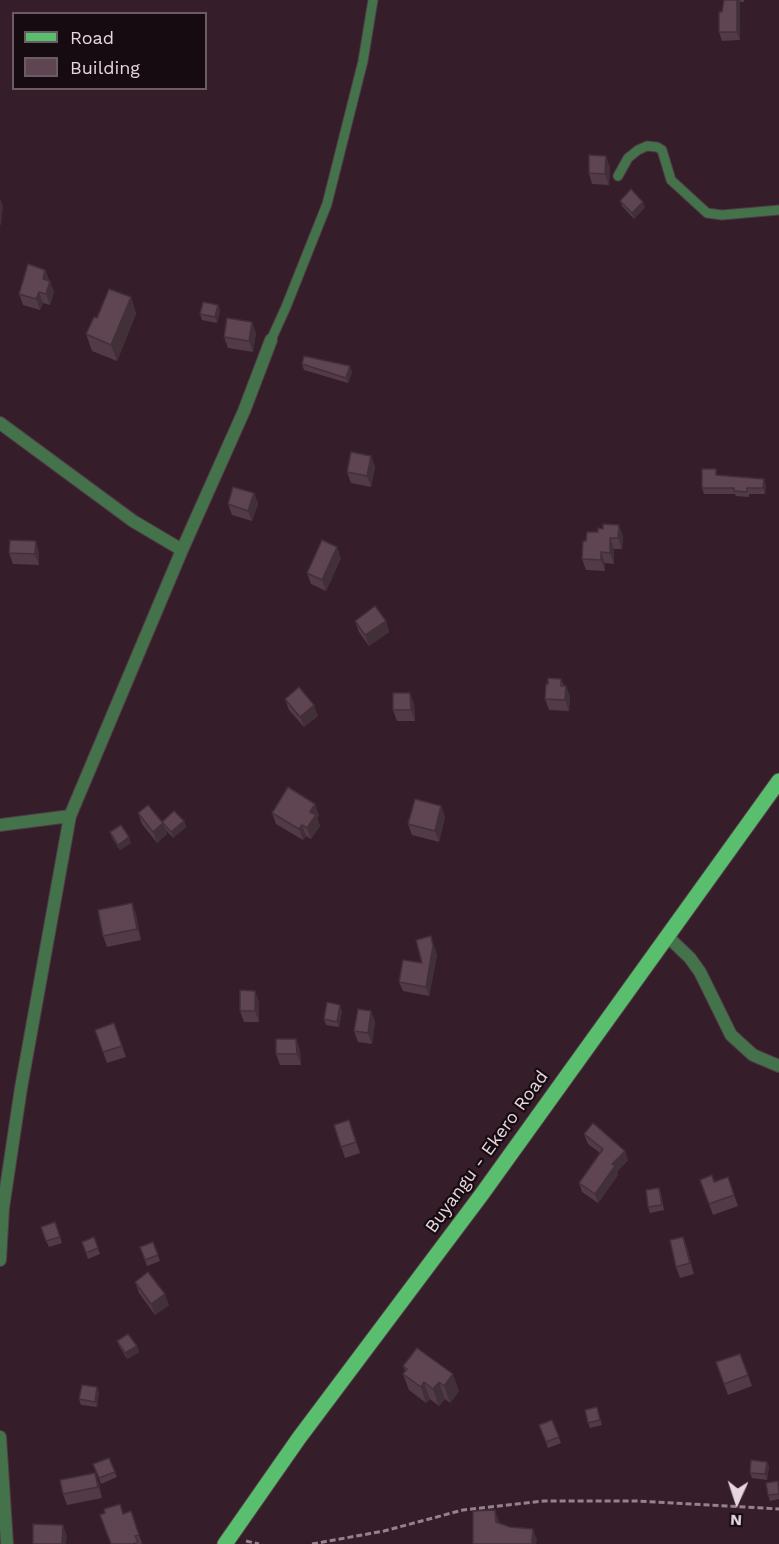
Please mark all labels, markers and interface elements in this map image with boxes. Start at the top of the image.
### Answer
legend [12,12,207,90]
text: Road [70,27,114,48]
text: Building [70,57,140,78]
street label: Buyangu - Ekero Road [421,1067,553,1237]
north arrow [707,1472,767,1532]
text: N [730,1511,742,1530]

